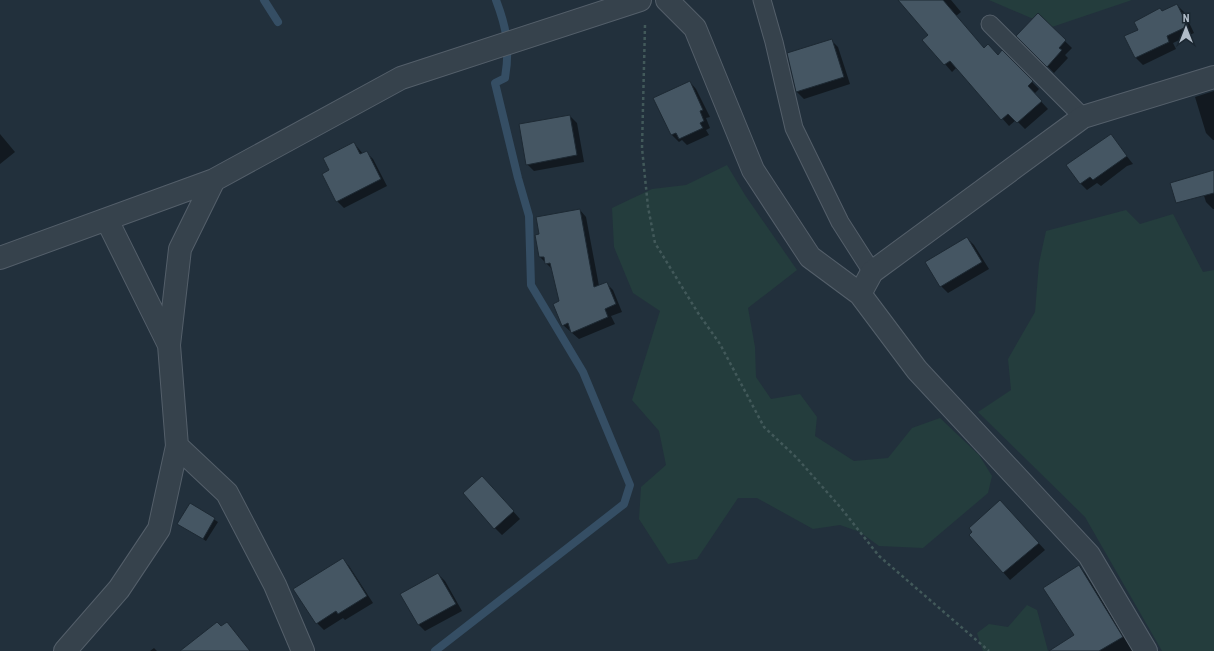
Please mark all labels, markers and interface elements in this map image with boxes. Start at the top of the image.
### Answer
north arrow [1166,8,1206,48]
text: N [1183,12,1190,25]

